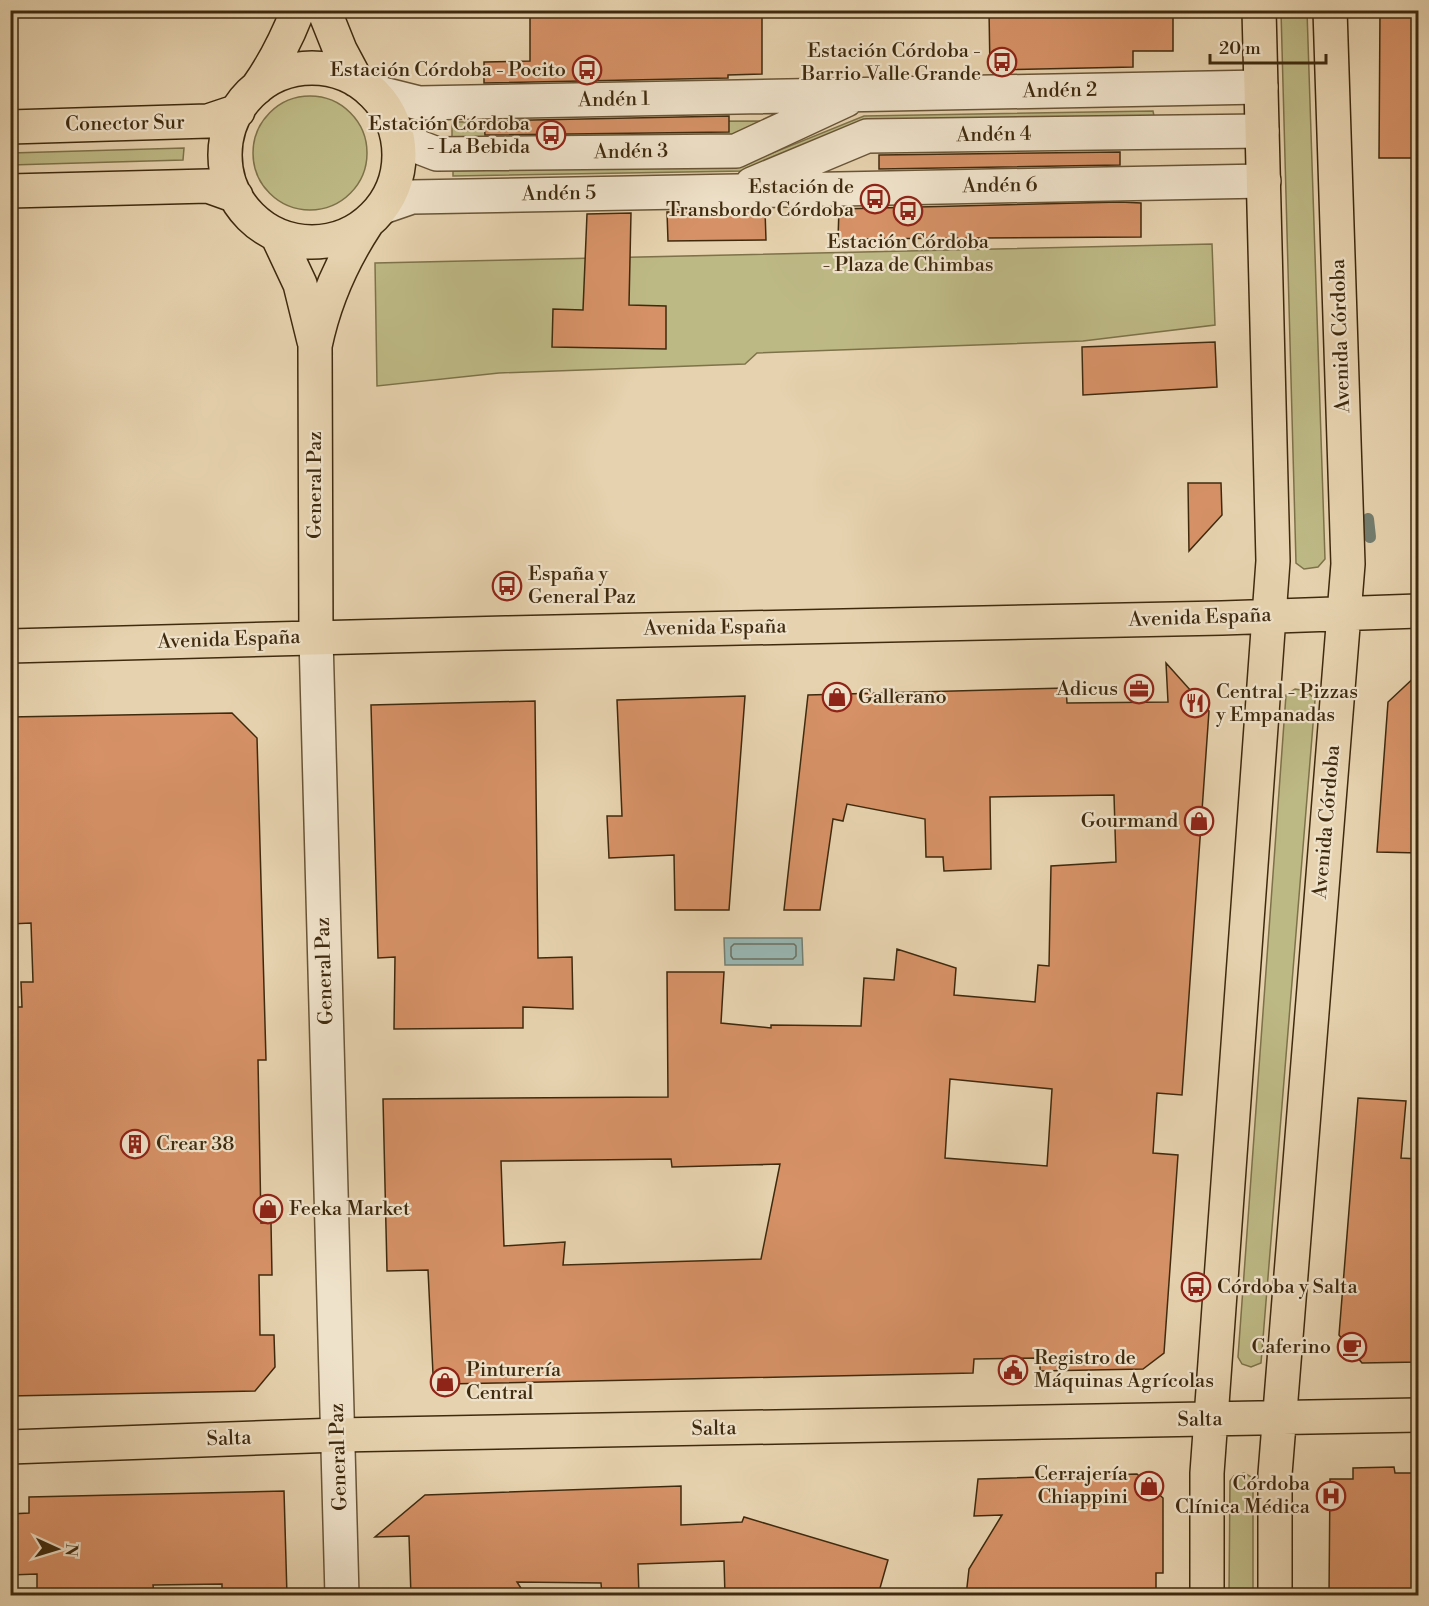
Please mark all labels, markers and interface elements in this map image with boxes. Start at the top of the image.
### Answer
scale bar [1210,27,1326,65]
text: 20 m [1219,37,1261,60]
place label: Estación Córdoba - Barrio Valle Grande [800,39,981,87]
bus stop icon: Estación Córdoba - Barrio Valle Grande [986,46,1018,78]
bus stop icon: Estación Córdoba - Pocito [571,54,603,86]
place label: Estación Córdoba - Pocito [330,58,566,83]
street label: Andén 2 [1022,78,1097,104]
street label: Andén 1 [577,87,650,113]
street label: Conector Sur [65,110,185,138]
place label: Estación Córdoba - La Bebida [368,112,531,160]
bus stop icon: Estación Córdoba - La Bebida [535,119,567,151]
street label: Andén 4 [955,122,1032,148]
street label: Andén 3 [593,139,668,165]
street label: Andén 6 [961,173,1038,199]
place label: Estación de Transbordo Córdoba [666,175,855,223]
street label: Andén 5 [521,181,596,207]
bus stop icon: Estación de Transbordo Córdoba [859,183,891,215]
bus stop icon: Estación Córdoba - Plaza de Chimbas [892,195,924,227]
place label: Estación Córdoba - Plaza de Chimbas [822,230,994,278]
street label: Avenida Córdoba [1326,258,1356,414]
street label: General Paz [303,431,328,539]
place label: España y General Paz [528,562,636,610]
bus stop icon: España y General Paz [491,570,523,602]
street label: Avenida España [1127,603,1273,633]
street label: Avenida España [642,614,788,642]
street label: Avenida España [156,625,302,655]
office icon: Adicus [1123,673,1155,705]
place label: Adicus [1055,677,1118,702]
place label: Central - Pizzas y Empanadas [1215,680,1358,728]
shop icon: Gallerano [821,681,853,713]
place label: Gallerano [858,685,947,710]
restaurant icon: Central - Pizzas y Empanadas [1179,687,1211,719]
street label: Avenida Córdoba [1308,743,1346,901]
shop icon: Gourmand [1183,805,1215,837]
place label: Gourmand [1081,809,1179,834]
street label: General Paz [311,917,339,1025]
building icon: Crear 38 [119,1128,151,1160]
place label: Crear 38 [156,1132,235,1157]
shop icon: Feeka Market [252,1193,284,1225]
place label: Feeka Market [289,1197,410,1222]
bus stop icon: Córdoba y Salta [1180,1271,1212,1303]
place label: Córdoba y Salta [1217,1275,1358,1300]
cafe icon: Caferino [1336,1331,1368,1363]
place label: Caferino [1251,1335,1331,1360]
place label: Registro de Máquinas Agrícolas [1034,1346,1214,1394]
public building icon: Registro de Máquinas Agrícolas [997,1354,1029,1386]
place label: Pinturería Central [466,1358,562,1406]
shop icon: Pinturería Central [429,1366,461,1398]
street label: General Paz [325,1403,353,1511]
street label: Salta [1177,1407,1224,1433]
street label: Salta [691,1416,738,1442]
street label: Salta [206,1426,253,1452]
place label: Cerrajería Chiappini [1034,1462,1129,1510]
shop icon: Cerrajería Chiappini [1133,1470,1165,1502]
place label: Córdoba Clínica Médica [1175,1472,1311,1520]
hospital icon: Córdoba Clínica Médica [1315,1480,1347,1512]
north arrow [27,1519,87,1579]
text: N [61,1543,81,1557]

